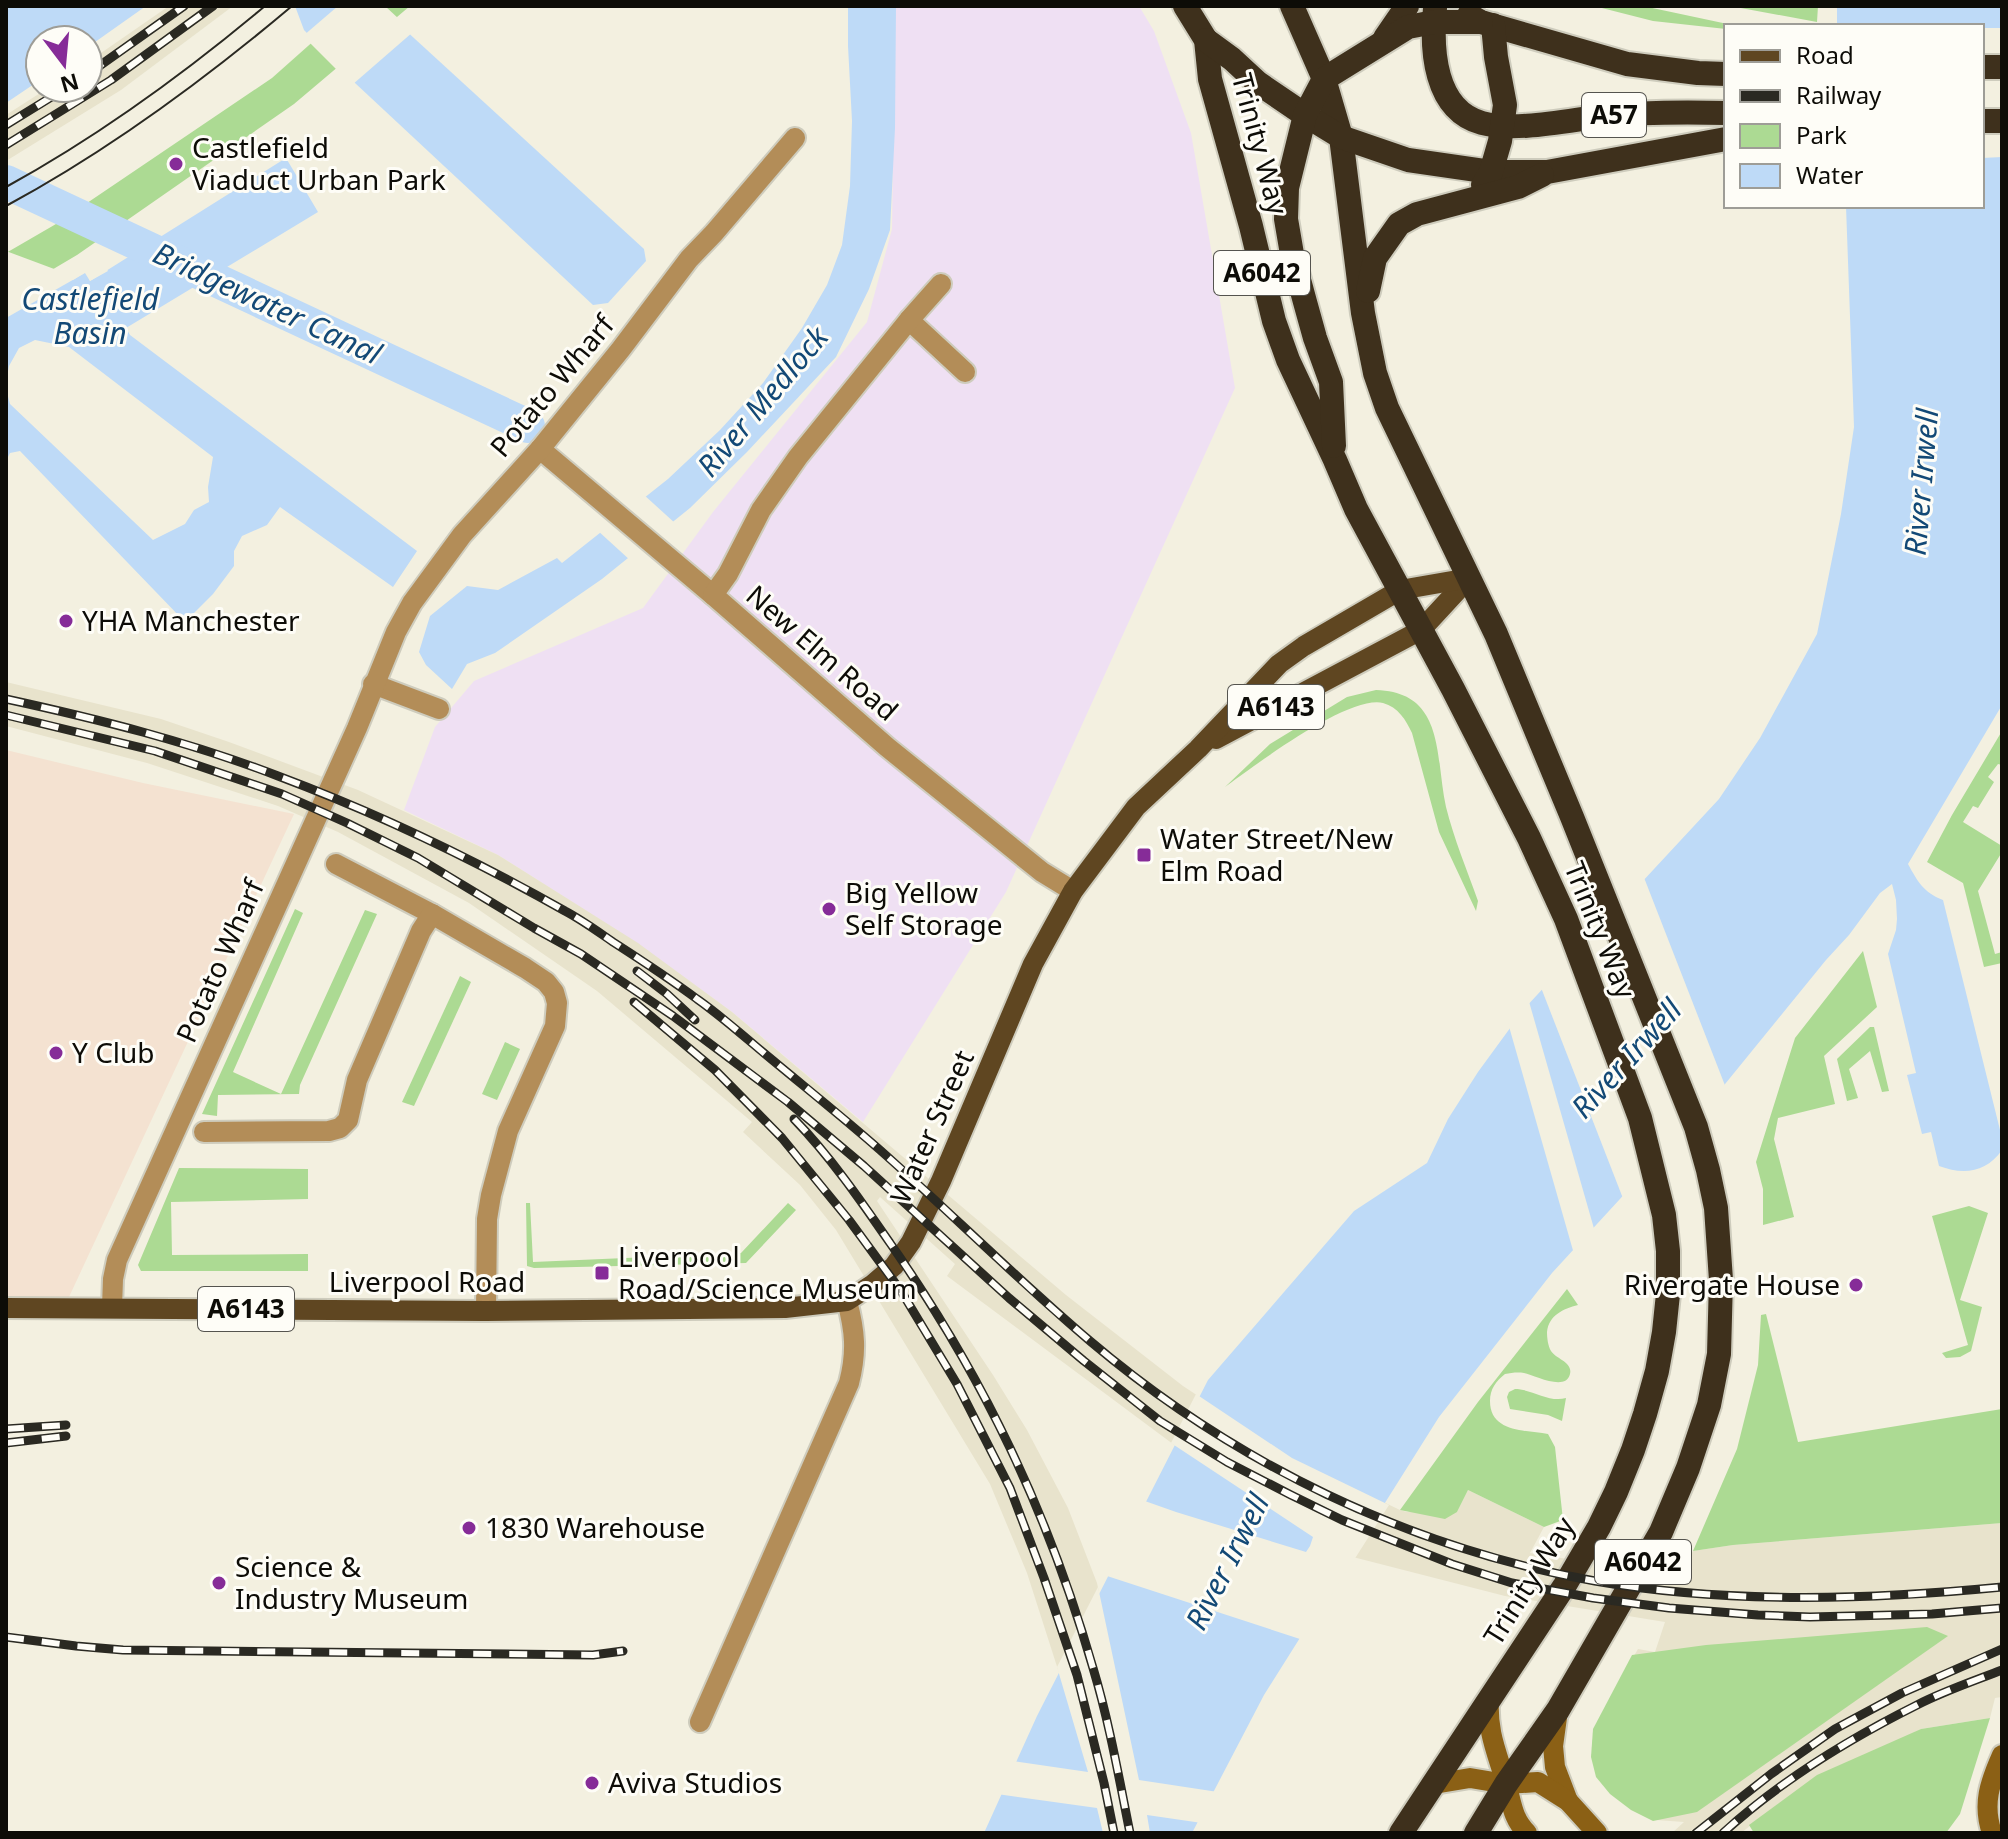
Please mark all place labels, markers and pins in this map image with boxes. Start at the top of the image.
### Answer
place label: Castlefield Viaduct Urban Park [192,128,446,198]
marker: Castlefield Viaduct Urban Park [167,155,185,173]
place label: YHA Manchester [82,601,300,639]
marker: YHA Manchester [57,612,75,630]
place label: Water Street/New Elm Road [1160,819,1393,889]
marker: Water Street/New Elm Road [1135,846,1153,864]
place label: Big Yellow Self Storage [845,873,1002,943]
marker: Big Yellow Self Storage [820,900,838,918]
place label: Y Club [72,1033,155,1071]
marker: Y Club [47,1044,65,1062]
place label: Liverpool Road/Science Museum [618,1237,917,1307]
marker: Liverpool Road/Science Museum [593,1264,611,1282]
place label: Rivergate House [1624,1265,1840,1303]
marker: Rivergate House [1847,1276,1865,1294]
place label: 1830 Warehouse [485,1508,705,1546]
marker: 1830 Warehouse [460,1519,478,1537]
place label: Science & Industry Museum [235,1547,468,1617]
marker: Science & Industry Museum [210,1574,228,1592]
place label: Aviva Studios [608,1763,782,1801]
marker: Aviva Studios [583,1774,601,1792]

